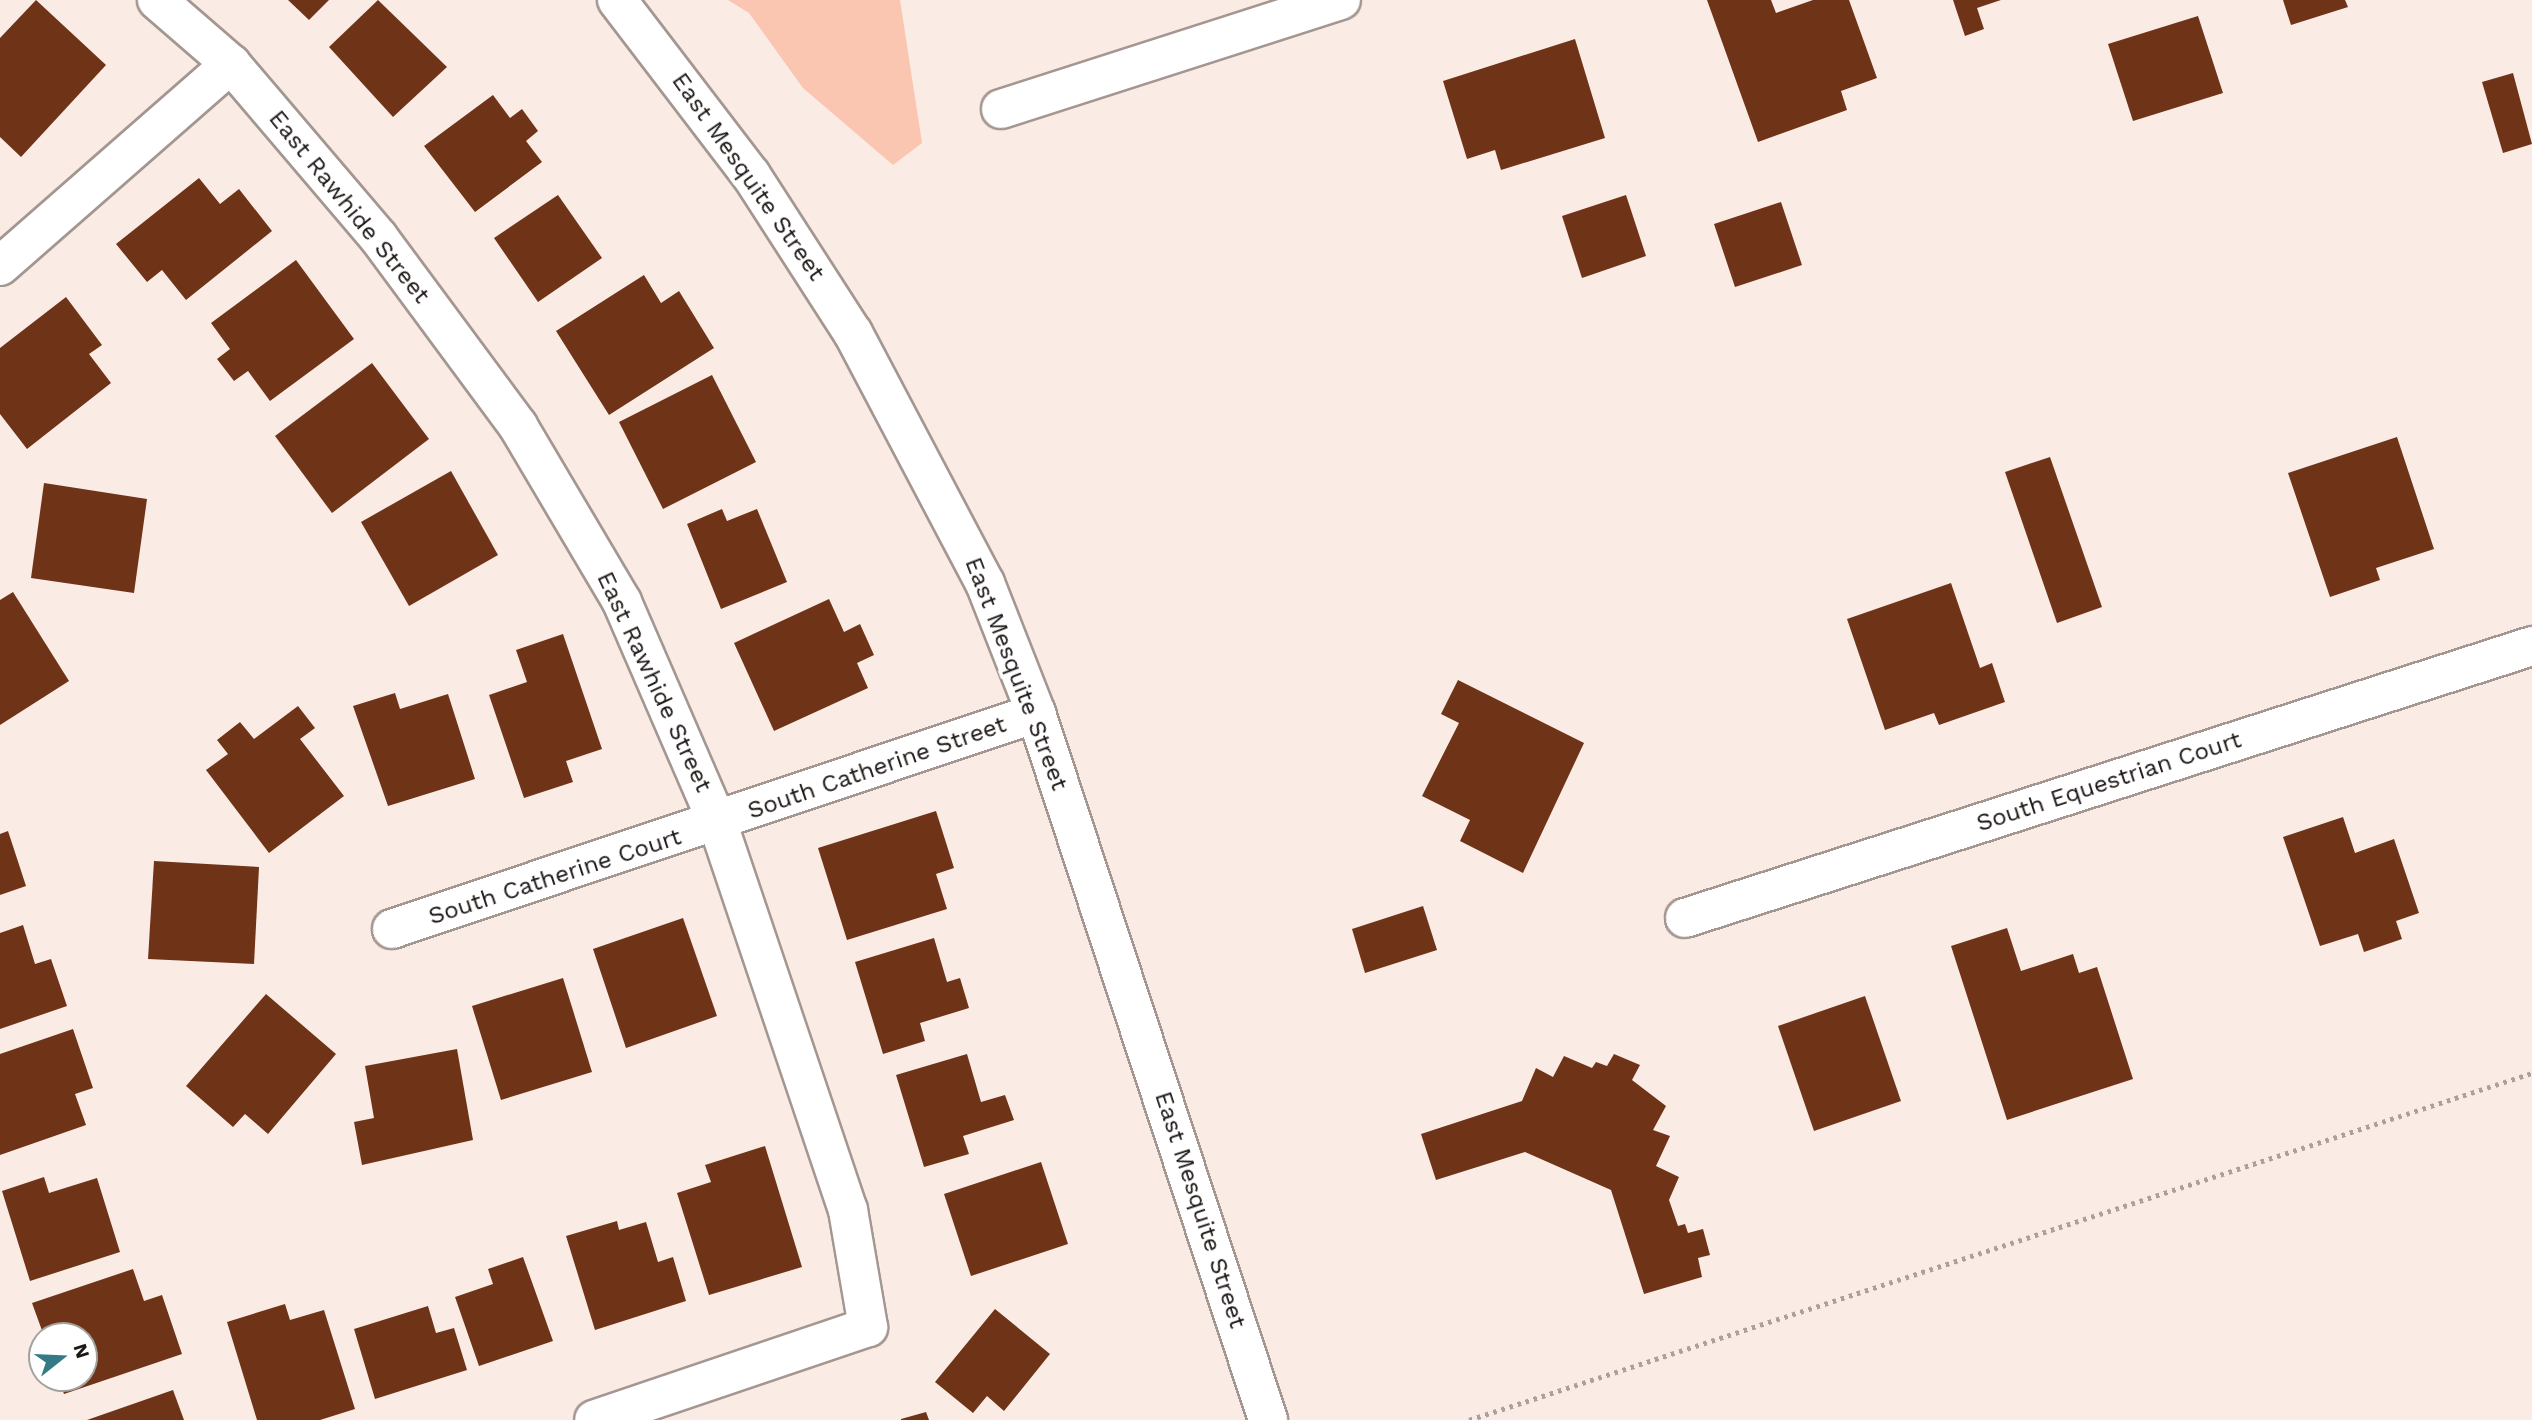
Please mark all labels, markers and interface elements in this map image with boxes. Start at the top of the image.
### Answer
street label: East Mesquite Street [665,68,831,286]
street label: East Rawhide Street [262,105,436,309]
street label: East Mesquite Street [958,553,1074,795]
street label: East Rawhide Street [590,567,718,797]
street label: South Catherine Street [744,710,1010,826]
street label: South Equestrian Court [1973,726,2245,838]
street label: South Catherine Court [425,823,685,931]
street label: East Mesquite Street [1148,1088,1252,1332]
north arrow [28,1322,98,1392]
text: N [68,1341,95,1361]

